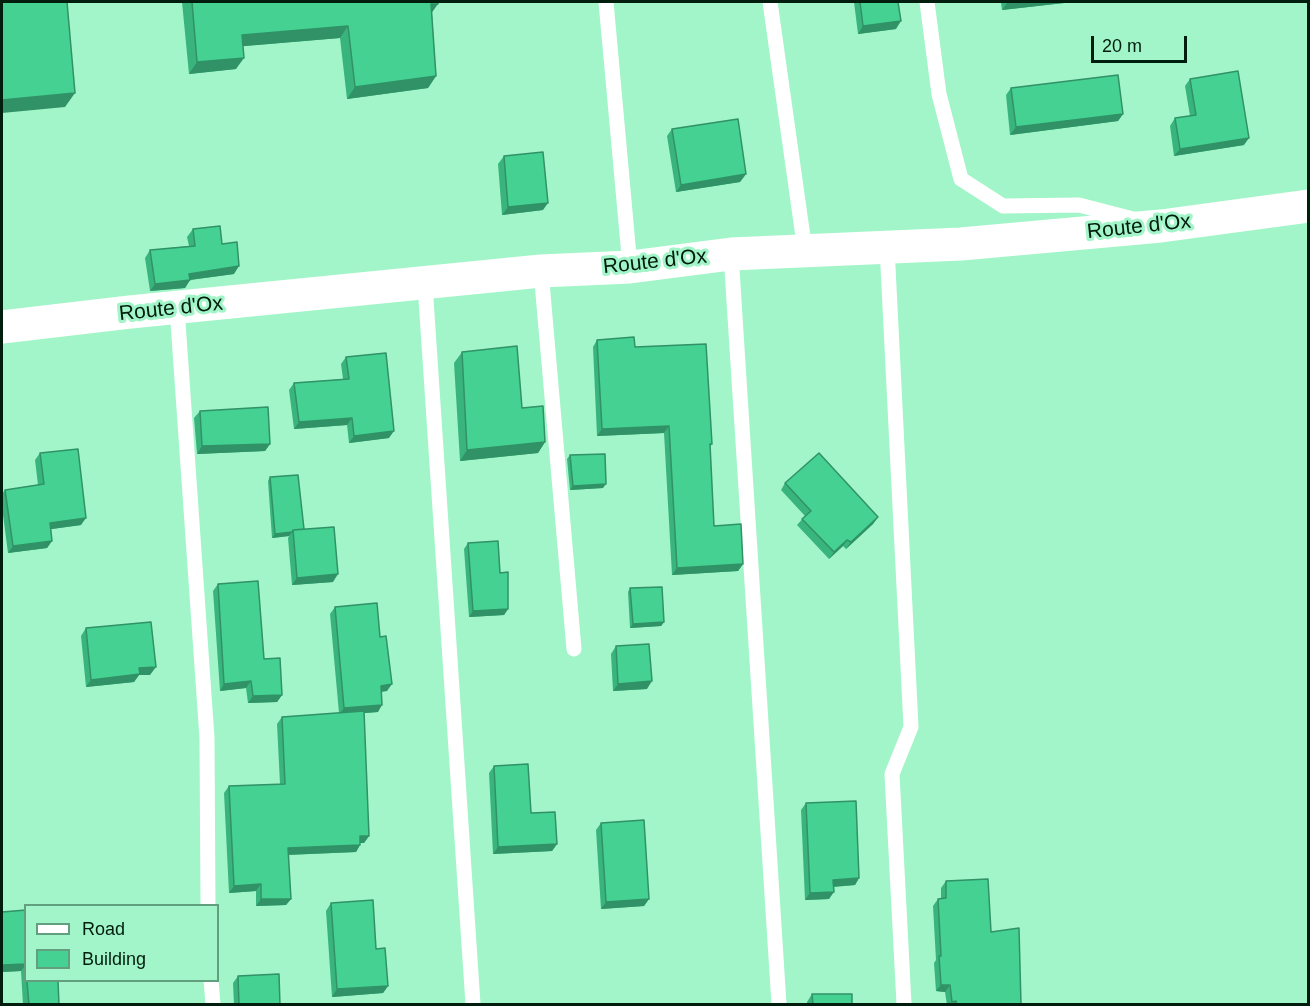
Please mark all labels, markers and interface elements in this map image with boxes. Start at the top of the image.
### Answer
scale bar [1094,24,1190,62]
text: 20 m [1102,36,1142,56]
street label: Route d'Ox [1086,209,1192,245]
street label: Route d'Ox [602,244,708,280]
street label: Route d'Ox [118,291,224,327]
legend [24,904,219,982]
text: Road [82,919,125,939]
text: Building [82,949,146,969]

